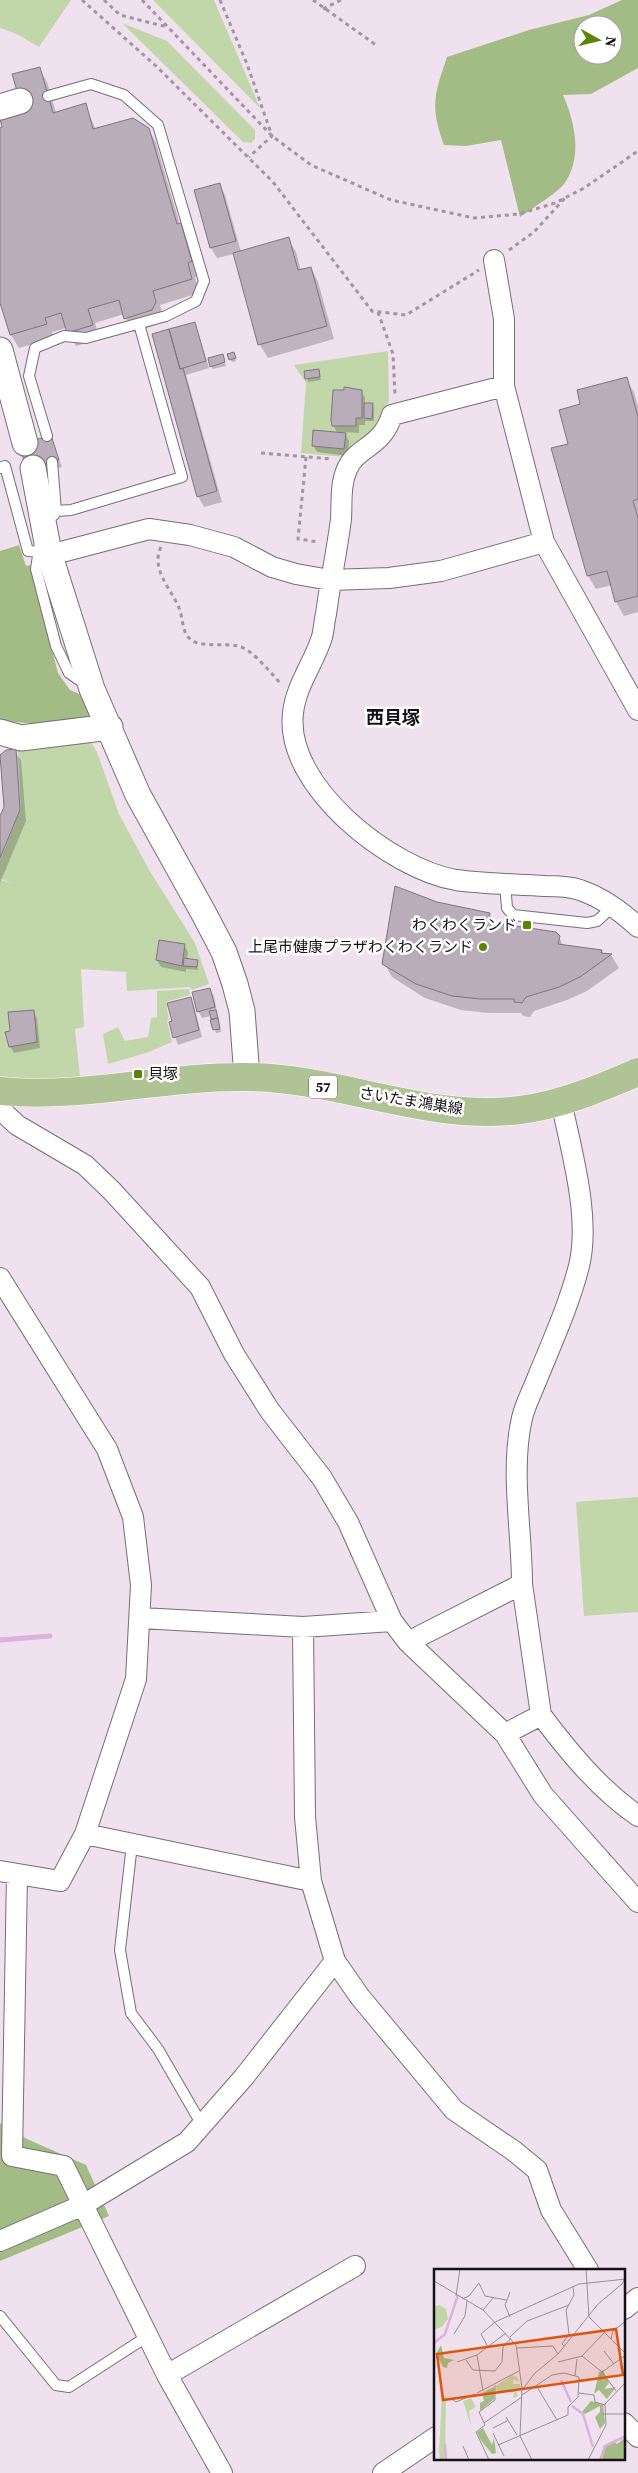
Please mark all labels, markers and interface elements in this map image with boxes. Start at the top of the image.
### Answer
north arrow [573,15,623,65]
text: N [600,35,621,48]
district label: 西貝塚 [366,705,420,730]
place label: わくわくランド [412,914,517,935]
marker: わくわくランド [521,919,533,931]
place label: 上尾市健康プラザわくわくランド [248,936,473,957]
marker: 上尾市健康プラザわくわくランド [477,941,489,953]
place label: 貝塚 [148,1063,178,1084]
marker: 貝塚 [132,1068,144,1080]
road number: 57 [309,1076,337,1098]
street label: さいたま鴻巣線 [358,1082,464,1119]
inset map [434,2269,626,2460]

